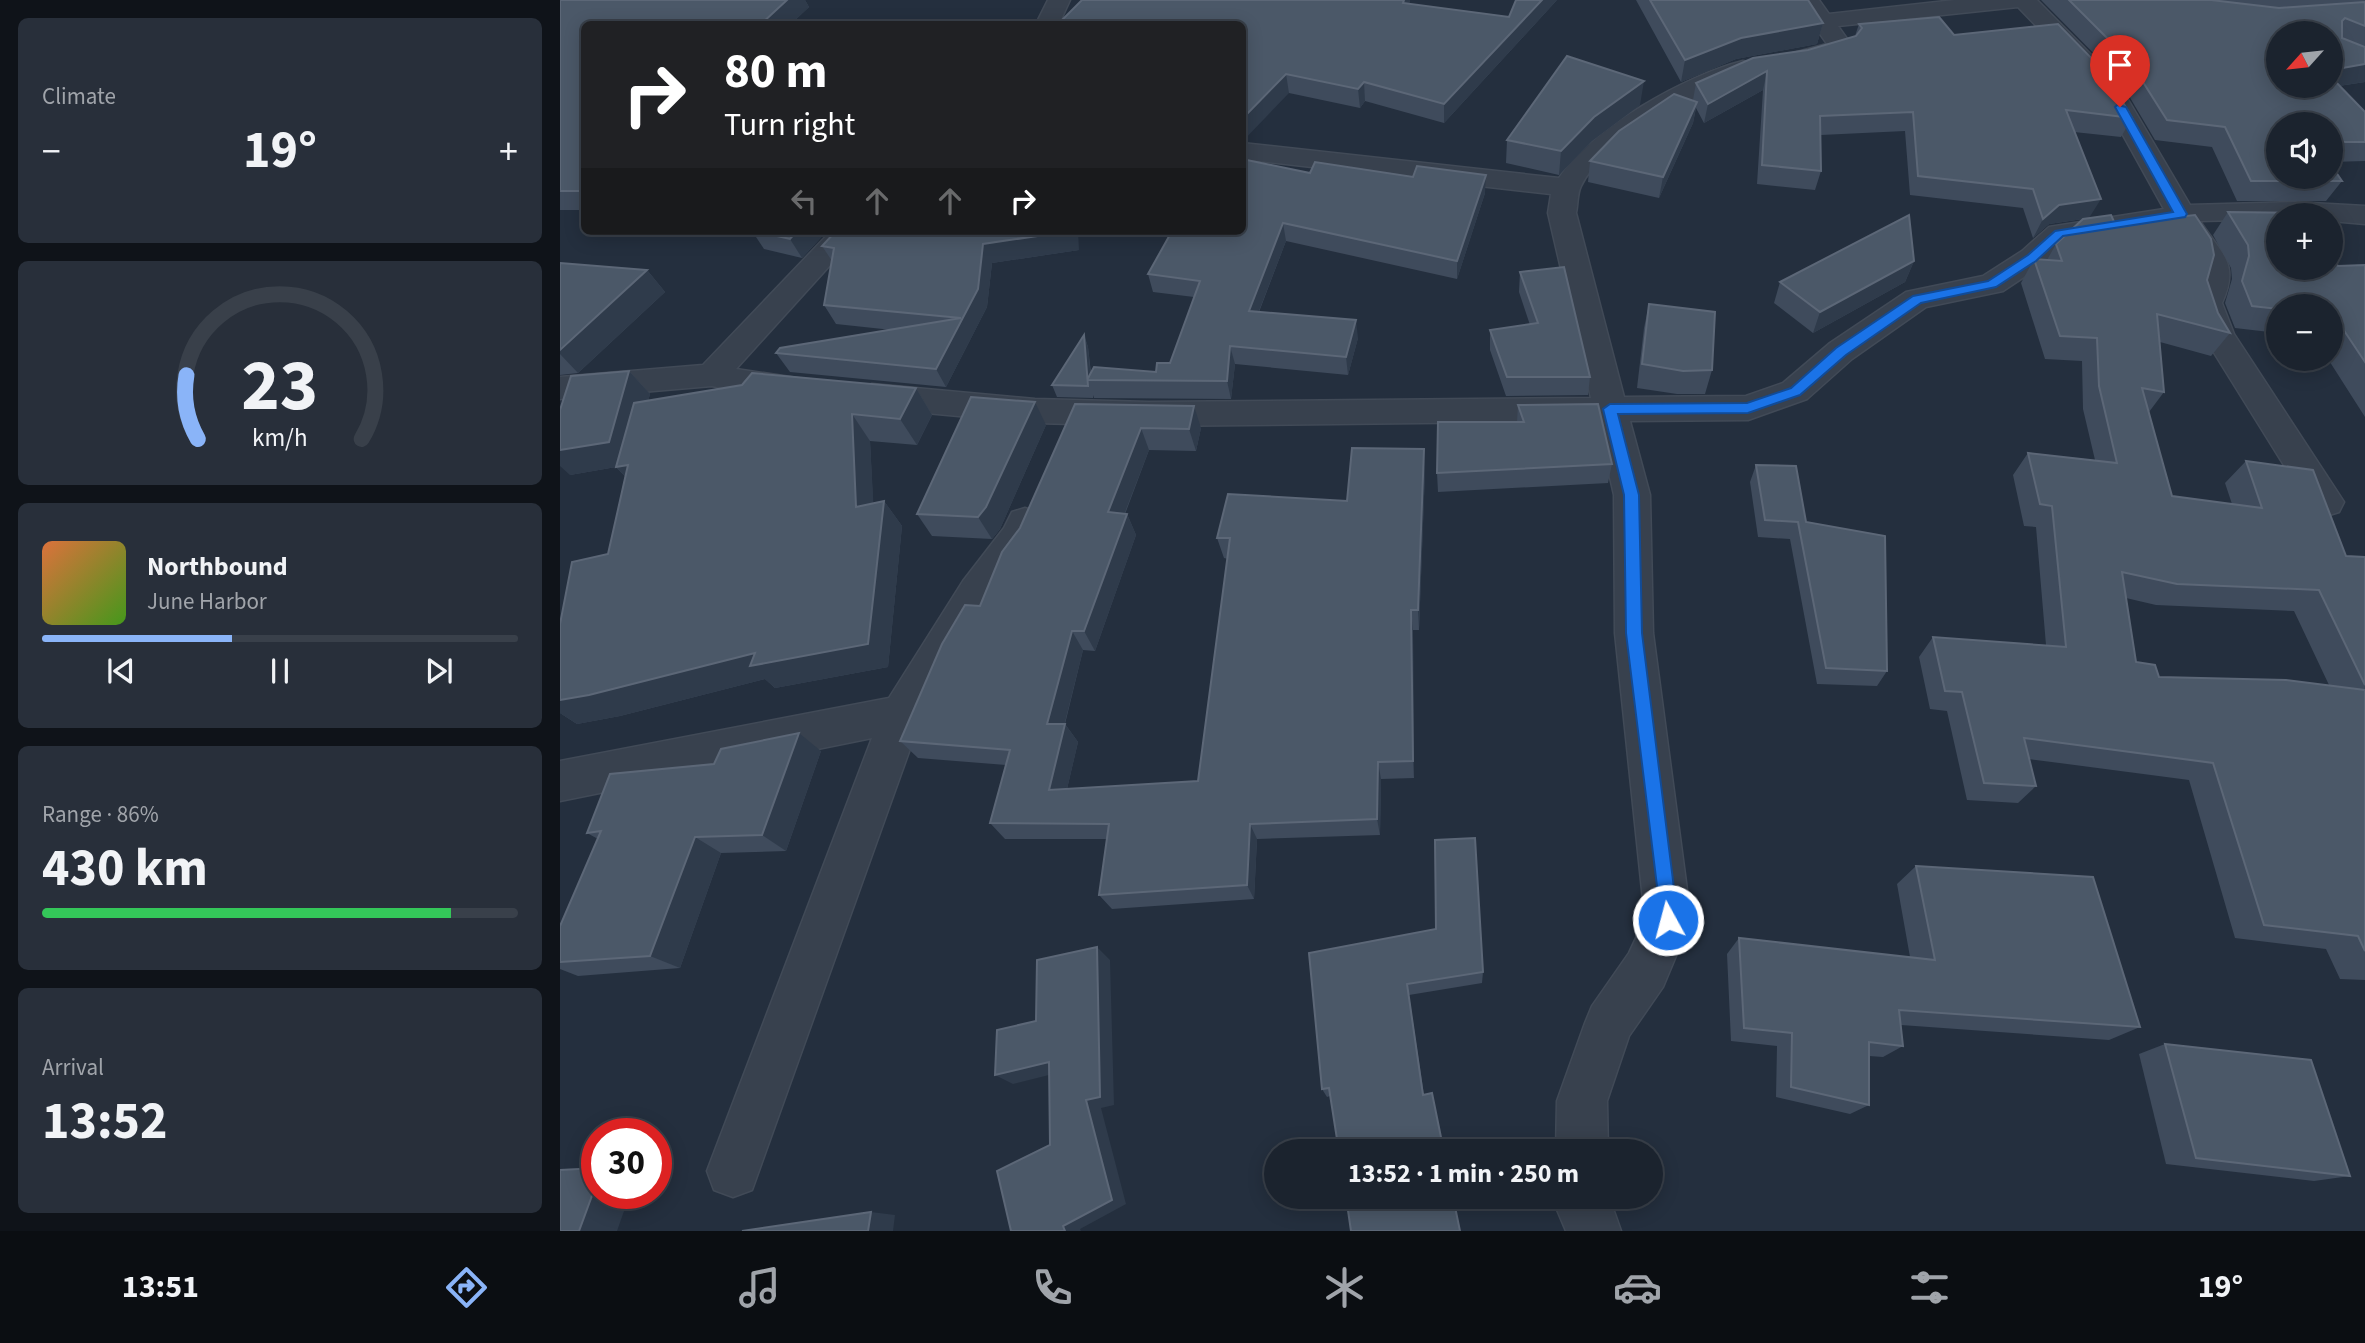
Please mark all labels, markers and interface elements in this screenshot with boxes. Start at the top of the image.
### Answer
north arrow [2266,21,2343,98]
map controls [2266,21,2343,371]
pin [2090,35,2150,107]
text: 80 m [724,37,828,107]
icon: arrive [2101,46,2139,84]
icon: right [609,49,700,140]
text: Climate [42,80,116,113]
text: Turn right [724,102,855,148]
button: sound [2266,112,2343,189]
text: 19° [243,114,317,188]
text: − [42,125,61,179]
text: + [499,125,518,179]
icon: left [785,182,823,220]
icon: ahead [858,182,896,220]
icon: ahead [931,182,969,220]
icon: right [1004,182,1042,220]
button: + [2266,203,2343,280]
button: − [2266,294,2343,371]
text: 23 [242,334,318,438]
text: km/h [252,420,308,456]
text: Northbound [147,548,288,585]
text: June Harbor [147,585,267,618]
icon: previous [102,652,140,690]
icon: pause [261,652,299,690]
icon: next [420,652,458,690]
text: Range · 86% [42,798,159,831]
text: 430 km [42,832,208,906]
position arrow [1631,883,1705,957]
text: Arrival [42,1051,104,1084]
text: 13:52 [42,1085,167,1159]
speed limit sign: 30 [581,1118,672,1209]
text: 13:52 · 1 min · 250 m [1348,1155,1579,1192]
icon: directions [442,1263,491,1312]
icon: music [735,1263,784,1312]
icon: phone [1028,1263,1077,1312]
icon: climate [1320,1263,1369,1312]
icon: car [1613,1263,1662,1312]
icon: filters [1905,1263,1954,1312]
text: 13:51 [122,1264,199,1310]
text: 19° [2198,1264,2243,1310]

